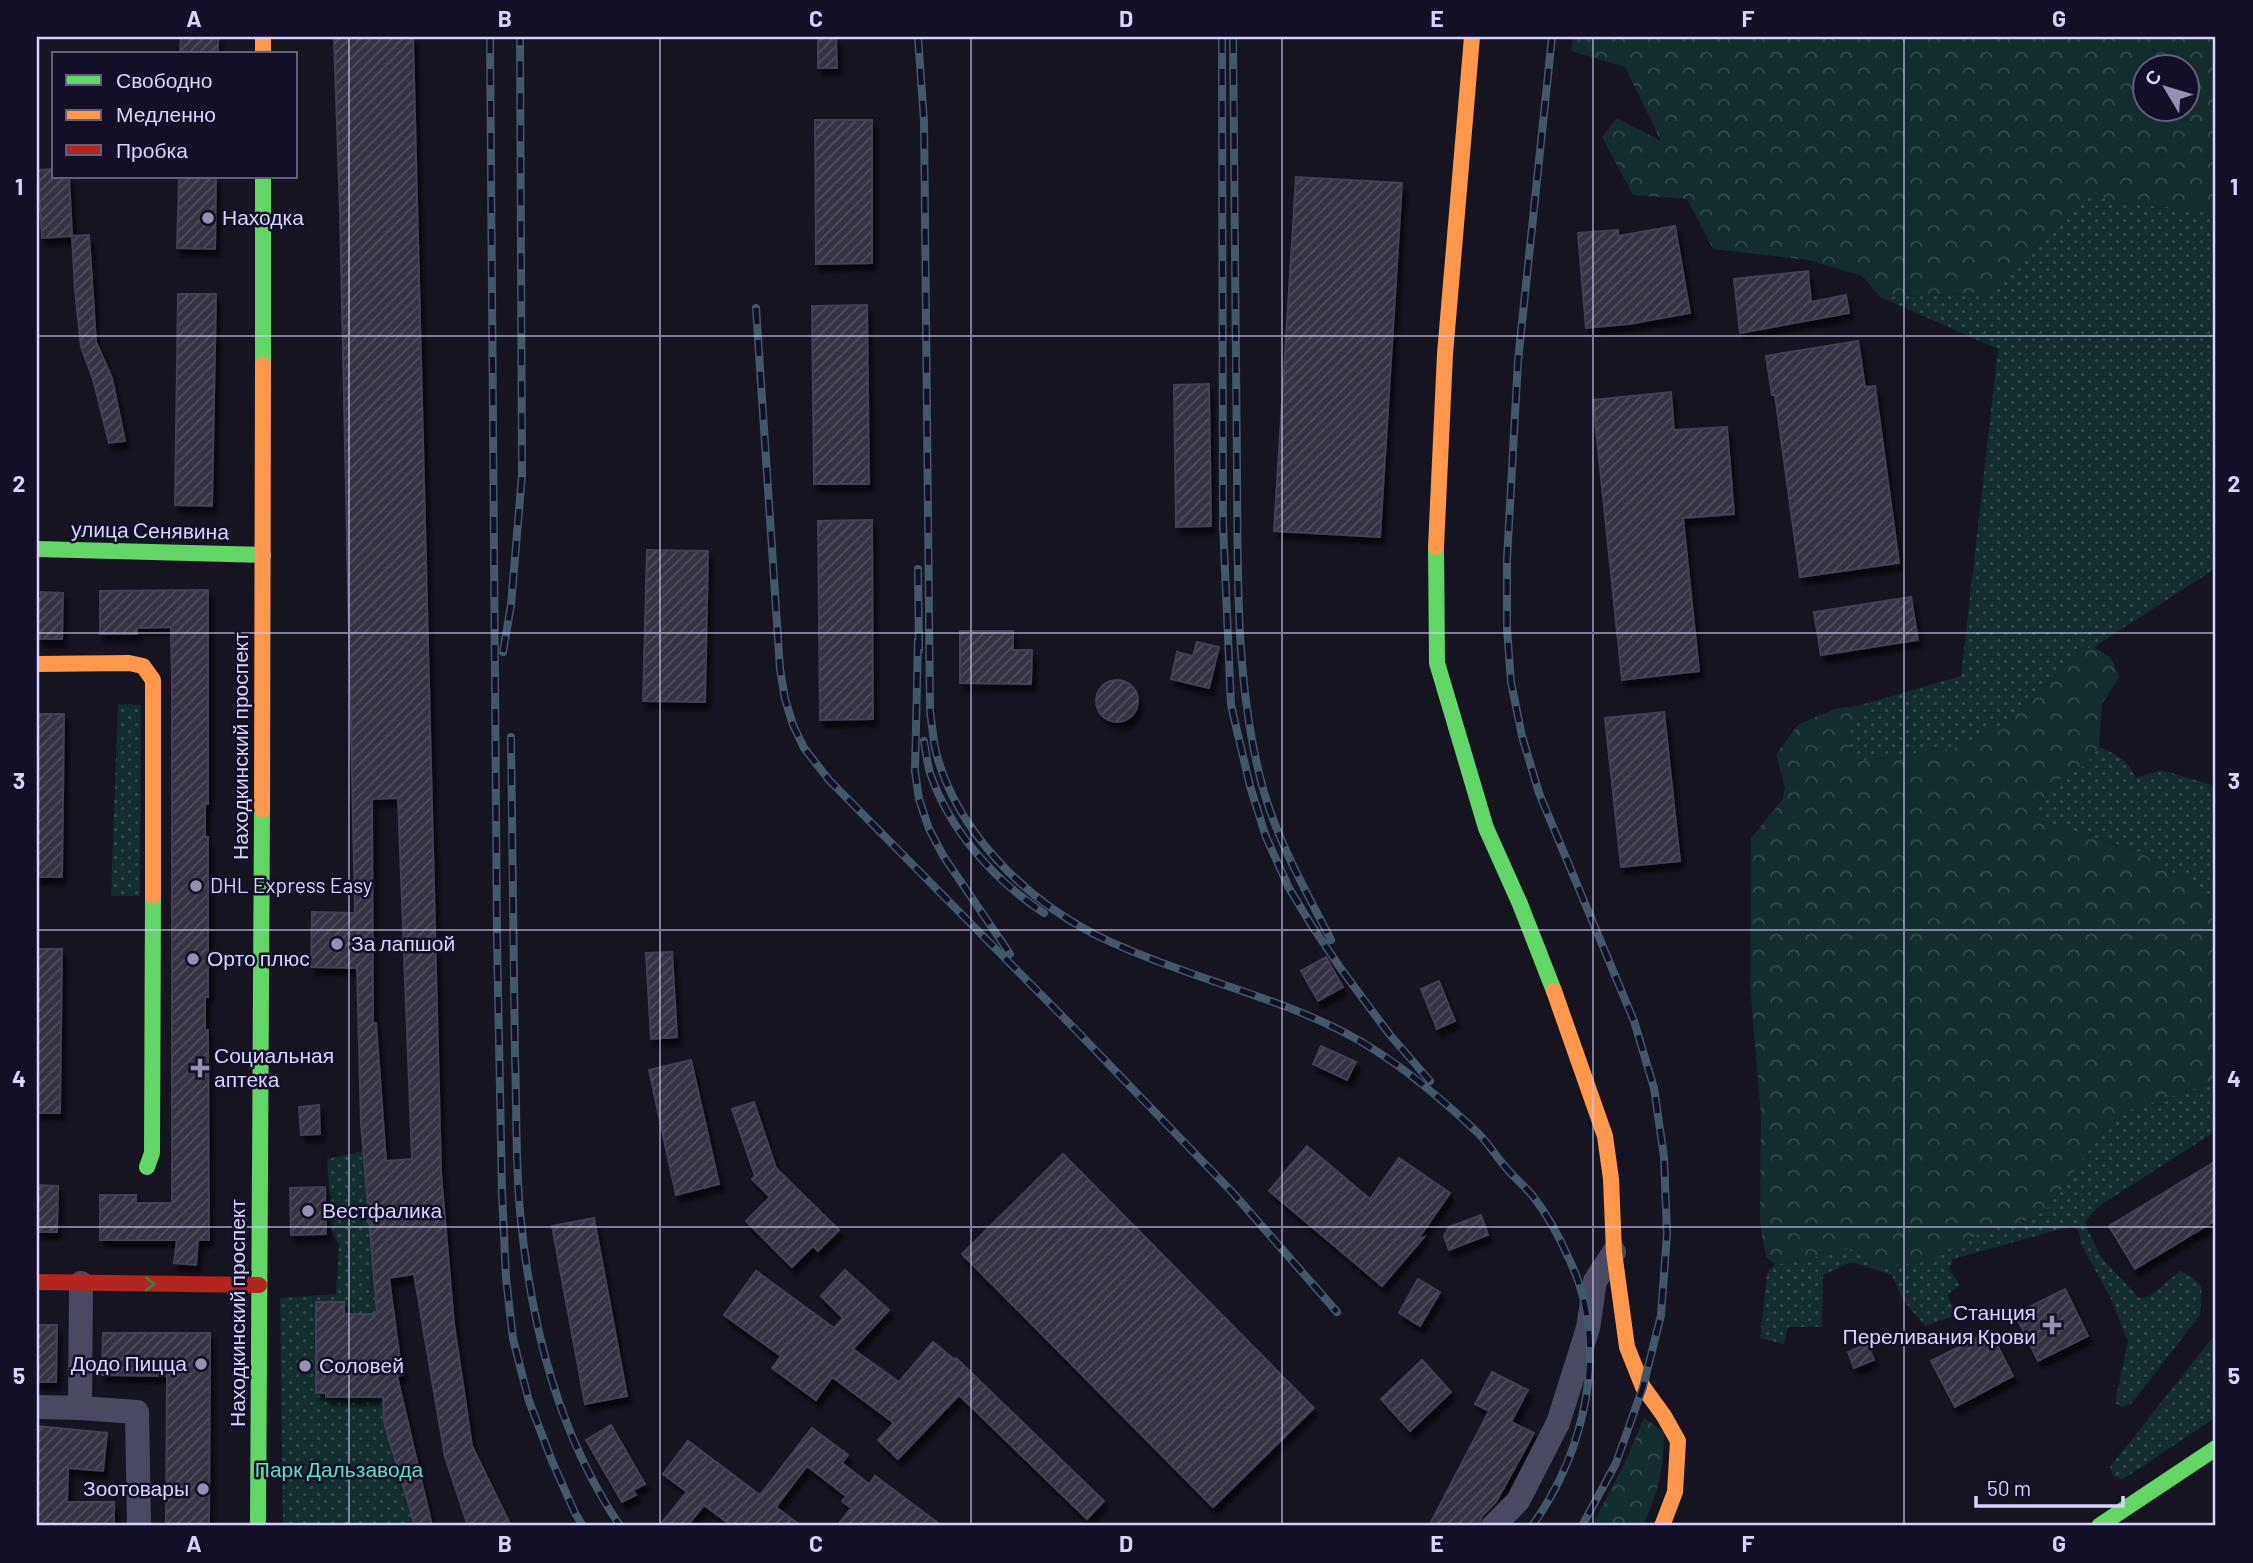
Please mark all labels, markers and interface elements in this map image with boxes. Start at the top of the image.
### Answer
text: A [186,4,202,32]
text: B [498,4,512,32]
text: C [809,4,823,32]
text: D [1119,4,1133,32]
text: E [1430,4,1444,32]
text: F [1742,4,1755,32]
text: G [2052,4,2066,32]
legend [52,52,298,178]
north arrow [2130,52,2200,122]
text: С [2139,65,2166,90]
text: Свободно [116,67,213,92]
text: Медленно [116,101,216,126]
text: Пробка [116,137,188,162]
text: 1 [15,172,23,200]
text: 1 [2230,172,2238,200]
place label: Находка [222,204,304,229]
marker: Находка [200,210,216,226]
text: 2 [13,469,25,497]
text: 2 [2228,469,2240,497]
street label: улица Сенявина [71,516,230,543]
street label: Находкинский проспект [227,632,252,860]
text: 3 [13,766,25,794]
text: 3 [2228,766,2240,794]
place label: DHL Express Easy [210,872,373,897]
marker: DHL Express Easy [188,878,204,894]
place label: За лапшой [351,930,455,955]
marker: За лапшой [329,936,345,952]
place label: Орто плюс [207,945,310,970]
marker: Орто плюс [185,951,201,967]
place label: Социальная аптека [214,1042,334,1091]
marker: Социальная аптека [192,1060,208,1076]
text: 4 [12,1064,26,1092]
text: 4 [2227,1064,2241,1092]
place label: Вестфалика [322,1197,442,1222]
street label: Находкинский проспект [224,1199,249,1427]
marker: Вестфалика [300,1203,316,1219]
one-way arrow [145,1276,155,1292]
place label: Станция Переливания Крови [1843,1299,2036,1348]
marker: Станция Переливания Крови [2042,1315,2062,1335]
place label: Додо Пицца [71,1350,187,1375]
place label: Соловей [319,1352,404,1377]
marker: Додо Пицца [193,1356,209,1372]
marker: Соловей [297,1358,313,1374]
text: 5 [13,1361,25,1389]
text: 5 [2228,1361,2240,1389]
park label: Парк Дальзавода [255,1456,423,1481]
scale bar [1976,1465,2124,1509]
place label: Зоотовары [83,1475,189,1500]
text: 50 m [1987,1475,2031,1500]
marker: Зоотовары [195,1481,211,1497]
text: A [186,1529,202,1557]
text: B [498,1529,512,1557]
text: C [809,1529,823,1557]
text: D [1119,1529,1133,1557]
text: E [1430,1529,1444,1557]
text: F [1742,1529,1755,1557]
text: G [2052,1529,2066,1557]

